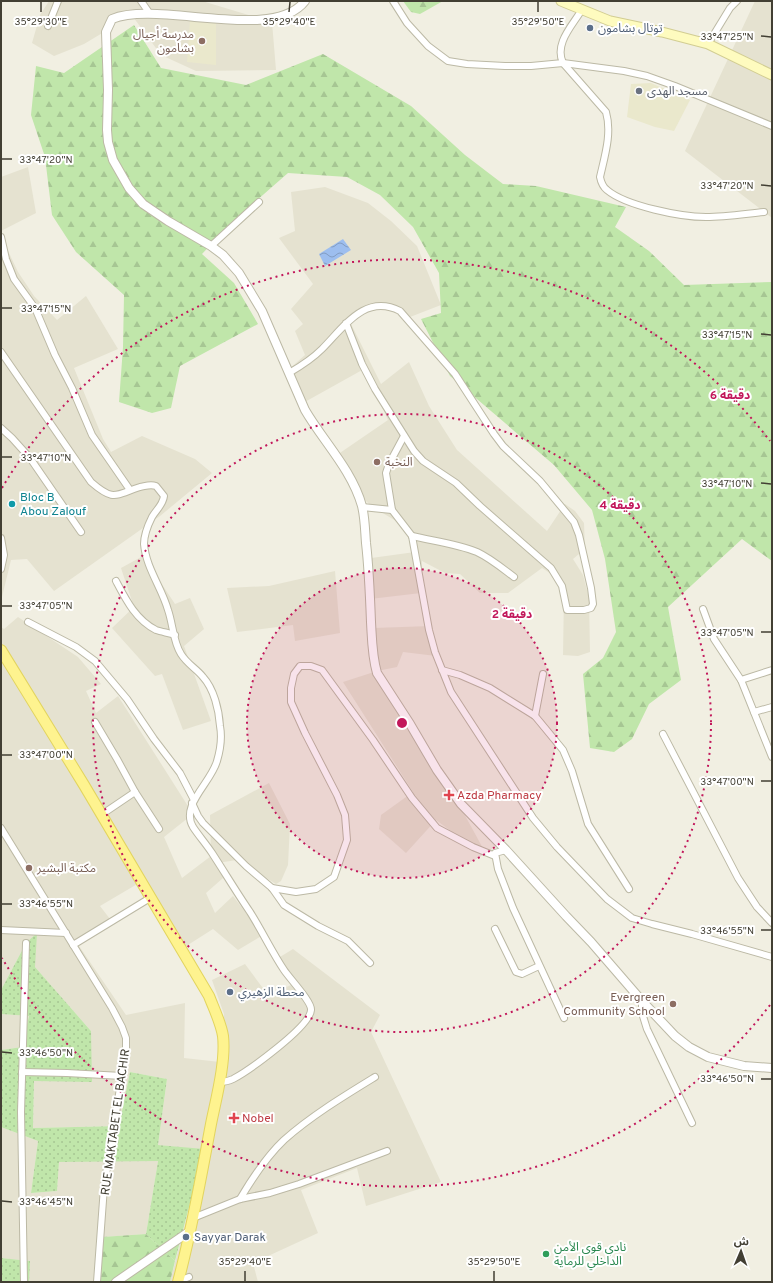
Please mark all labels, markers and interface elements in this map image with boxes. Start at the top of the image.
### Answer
text: 35°29'30"E [15,16,67,29]
text: 35°29'40"E [262,16,316,29]
text: 35°29'50"E [511,16,565,29]
place label: توتال بشامون [598,21,663,37]
marker: توتال بشامون [585,23,595,33]
place label: مدرسة أجيال بشامون [133,26,194,57]
text: 33°47'25"N [700,31,754,44]
marker: مدرسة أجيال بشامون [197,36,207,46]
place label: مسجد الهدى [647,84,708,100]
marker: مسجد الهدى [634,86,644,96]
text: 33°47'20"N [19,154,73,167]
text: 33°47'20"N [700,180,754,193]
text: 33°47'15"N [21,303,71,316]
text: 33°47'15"N [702,329,752,342]
text: 6 دقيقة [710,388,750,404]
text: 33°47'10"N [21,452,71,465]
place label: النخبة [385,455,413,471]
marker: النخبة [372,457,382,467]
text: 33°47'10"N [702,478,752,491]
place label: Bloc B Abou Zalouf [20,490,86,520]
text: 4 دقيقة [600,498,640,514]
marker: Bloc B Abou Zalouf [7,499,17,509]
text: 33°47'05"N [19,600,73,613]
text: 2 دقيقة [492,607,532,623]
text: 33°47'05"N [700,627,754,640]
centre of rings [395,716,409,730]
text: 33°47'00"N [19,749,73,762]
text: 33°47'00"N [700,776,754,789]
place label: Azda Pharmacy [457,788,542,804]
marker: Azda Pharmacy [444,790,454,800]
place label: مكتبة البشير [36,861,96,877]
marker: مكتبة البشير [24,863,34,873]
text: 33°46'55"N [19,898,73,911]
text: 33°46'55"N [700,925,754,938]
place label: محطة الزهيري [238,985,305,1002]
marker: محطة الزهيري [225,987,235,997]
place label: Evergreen Community School [563,990,665,1020]
marker: Evergreen Community School [668,999,678,1009]
text: 33°46'50"N [19,1047,73,1060]
street label: RUE MAKTABET EL BACHIR [98,1048,134,1196]
text: 33°46'50"N [700,1073,754,1086]
place label: Nobel [242,1111,274,1127]
marker: Nobel [229,1113,239,1123]
text: 33°46'45"N [19,1196,73,1209]
place label: Sayyar Darak [194,1230,266,1246]
north arrow [721,1231,761,1271]
marker: Sayyar Darak [181,1232,191,1242]
text: ش [734,1235,749,1249]
place label: نادي قوى الأمن الداخلي للرماية [554,1240,626,1271]
marker: نادي قوى الأمن الداخلي للرماية [541,1249,551,1259]
text: 35°29'40"E [218,1256,272,1269]
text: 35°29'50"E [467,1256,521,1269]

